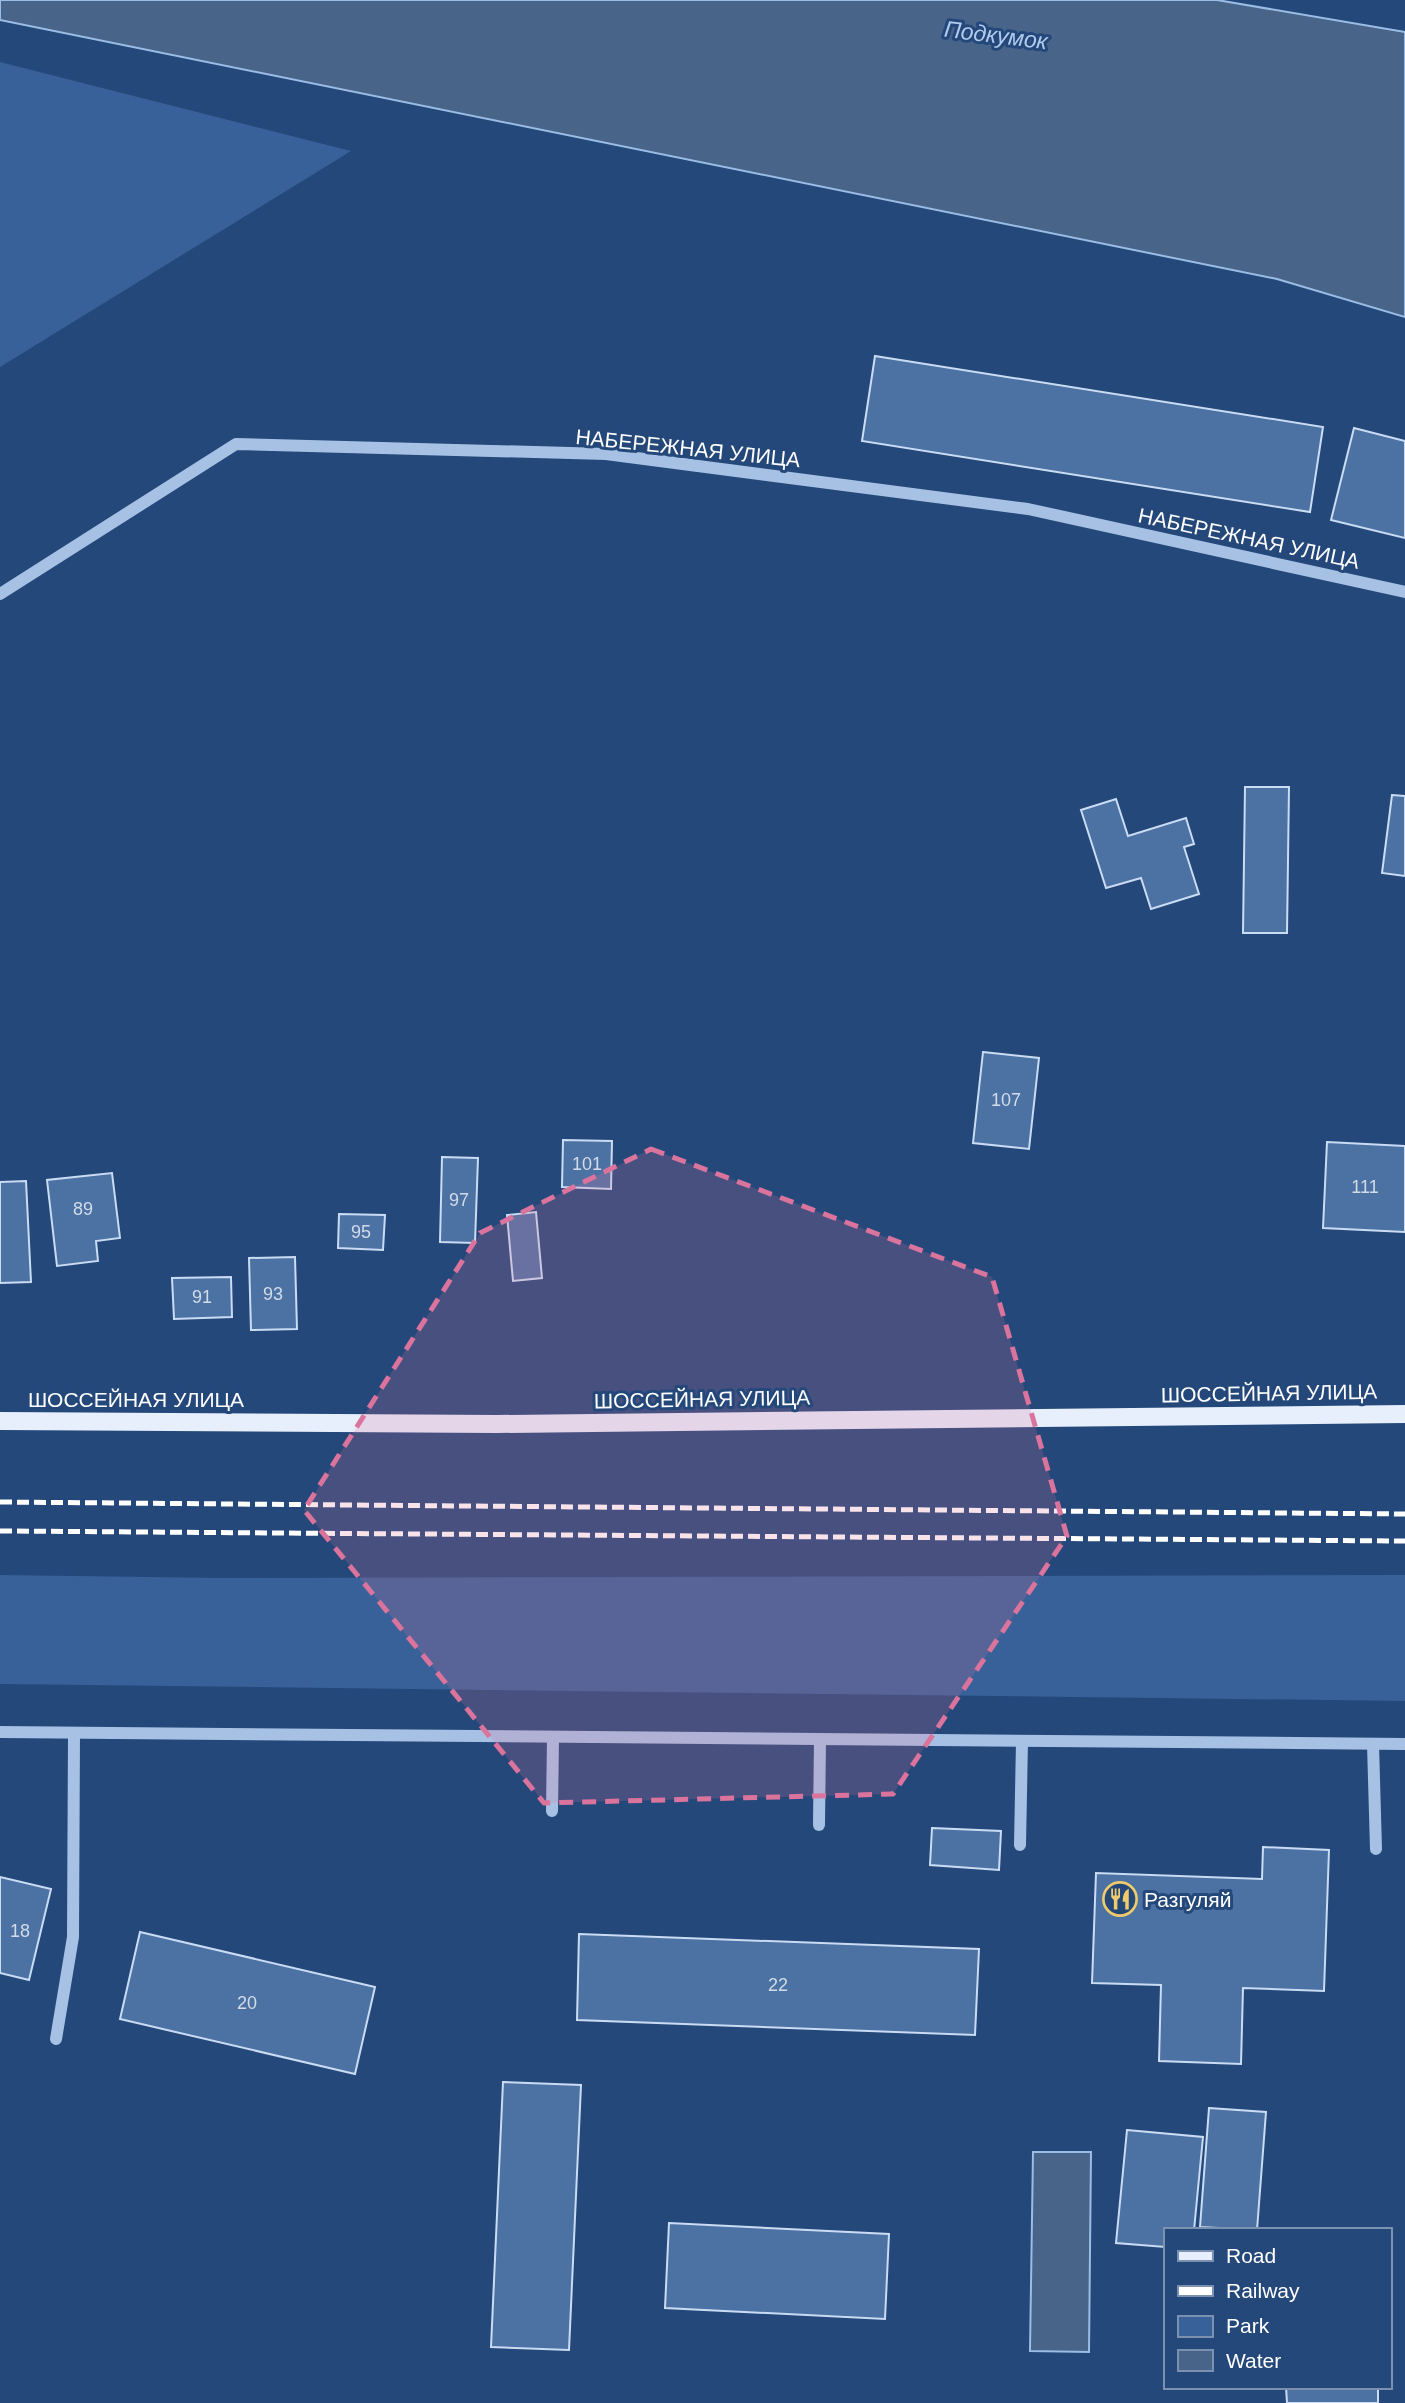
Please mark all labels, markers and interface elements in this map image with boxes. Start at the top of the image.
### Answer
water label: Подкумок [943,16,1050,54]
street label: НАБЕРЕЖНАЯ УЛИЦА [575,425,801,471]
street label: НАБЕРЕЖНАЯ УЛИЦА [1136,503,1362,573]
house number: 107 [991,1090,1021,1110]
house number: 101 [572,1154,602,1174]
house number: 111 [1351,1177,1379,1197]
house number: 97 [449,1190,469,1210]
house number: 89 [73,1199,93,1219]
house number: 95 [351,1222,371,1242]
house number: 93 [263,1284,283,1304]
house number: 91 [192,1287,212,1307]
street label: ШОССЕЙНАЯ УЛИЦА [1161,1380,1377,1406]
street label: ШОССЕЙНАЯ УЛИЦА [594,1386,810,1412]
street label: ШОССЕЙНАЯ УЛИЦА [28,1388,244,1411]
restaurant icon: Разгуляй [1101,1880,1139,1918]
place label: Разгуляй [1144,1888,1231,1911]
house number: 18 [10,1921,30,1941]
house number: 22 [768,1975,788,1995]
house number: 20 [237,1993,257,2013]
legend [1164,2228,1391,2389]
text: Road [1226,2244,1276,2267]
text: Railway [1226,2279,1300,2302]
text: Park [1226,2314,1270,2337]
text: Water [1226,2349,1281,2372]

